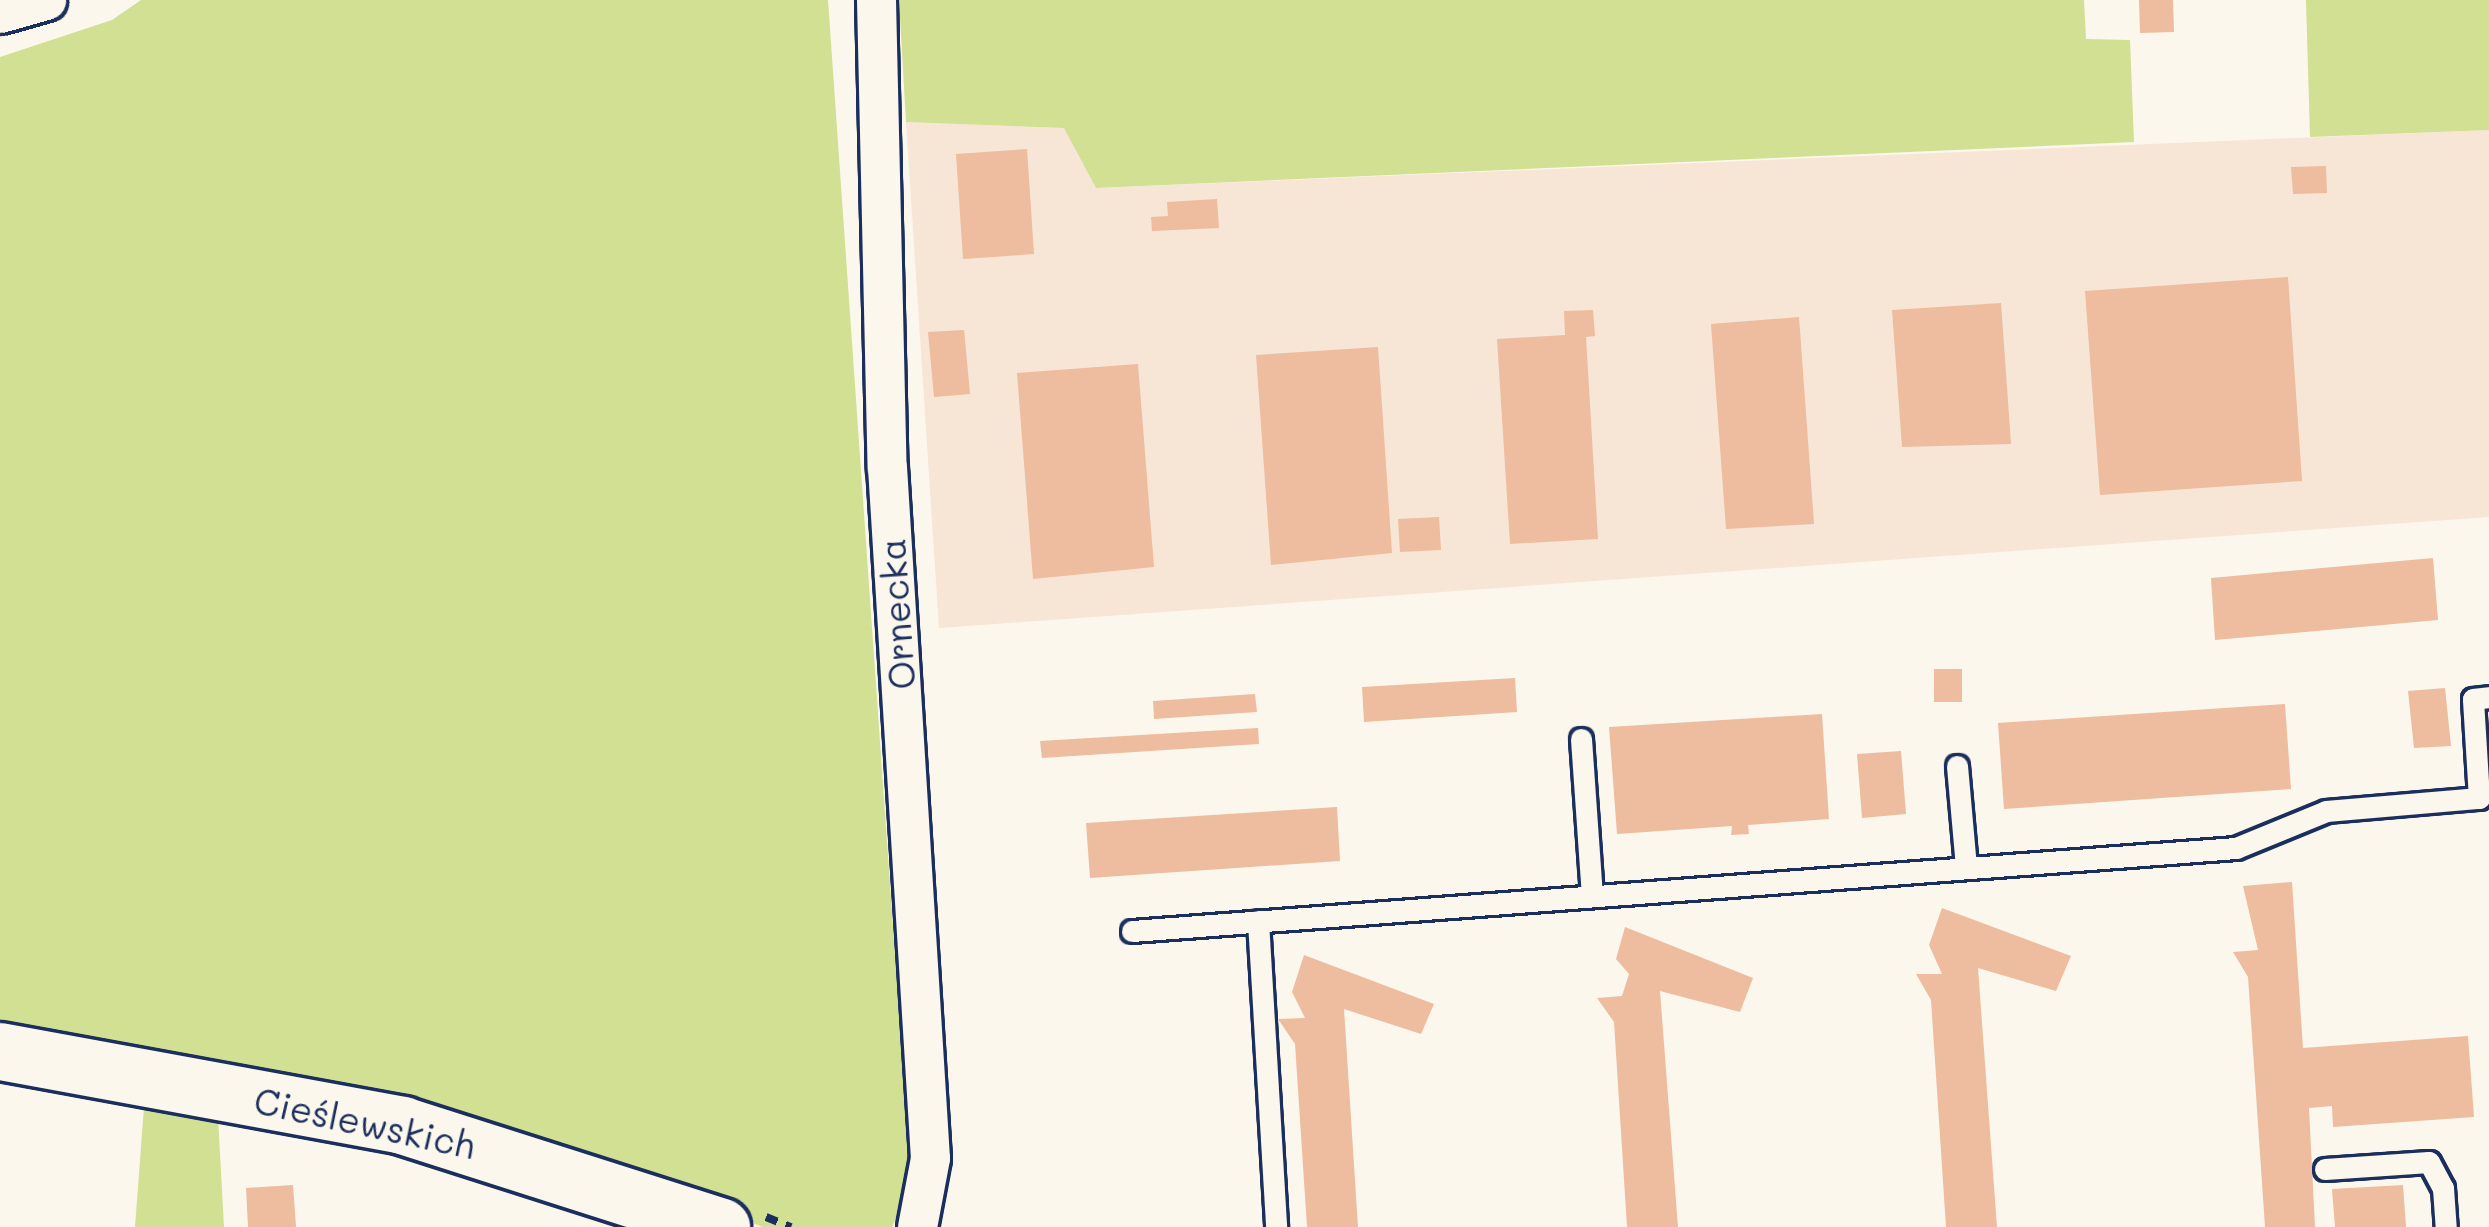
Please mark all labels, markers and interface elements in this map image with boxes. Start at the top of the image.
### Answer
street label: Ornecka [869,537,923,691]
street label: Cieślewskich [251,1077,479,1167]

